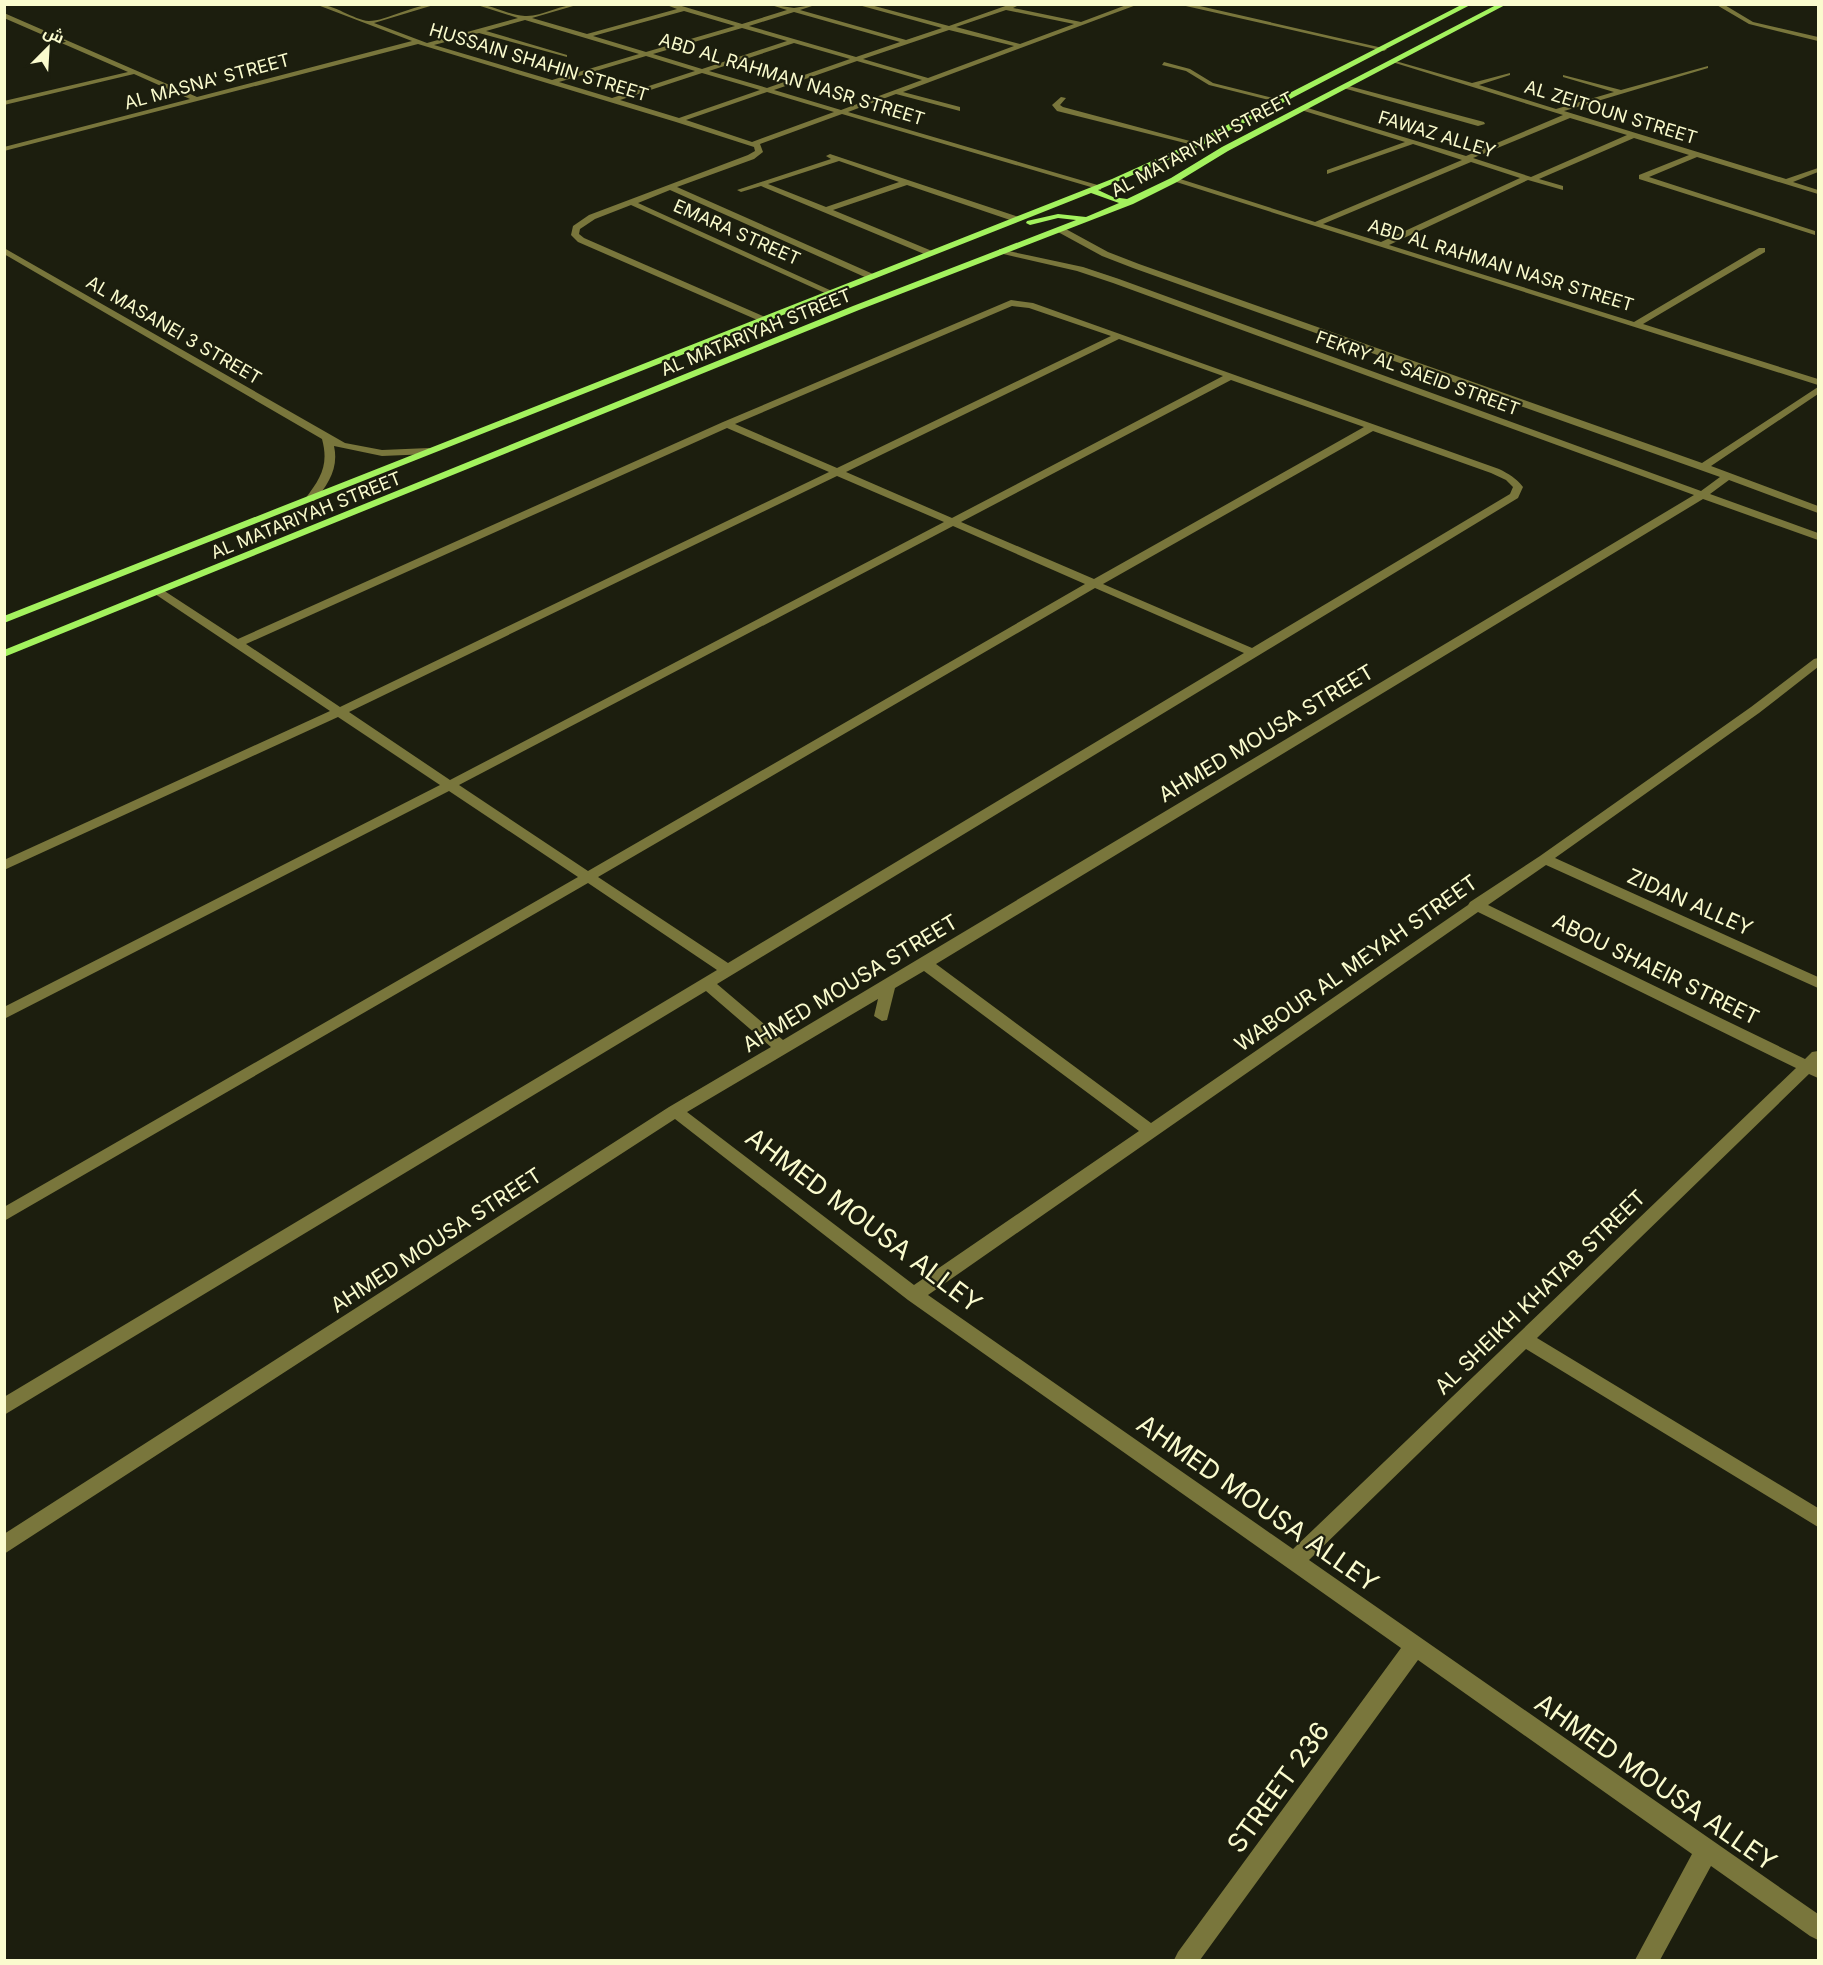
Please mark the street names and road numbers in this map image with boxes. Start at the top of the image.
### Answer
street label: HUSSAIN SHAHIN STREET [427,19,651,105]
street label: ABD AL RAHMAN NASR STREET [657,28,927,130]
street label: AL MASNA' STREET [122,49,292,113]
street label: AL ZEITOUN STREET [1522,76,1700,148]
street label: AL MATARIYAH STREET [1107,87,1297,201]
street label: FAWAZ ALLEY [1376,106,1498,162]
street label: EMARA STREET [670,195,804,269]
street label: ABD AL RAHMAN NASR STREET [1366,214,1636,316]
street label: AL MASANEI 3 STREET [83,271,265,389]
street label: AL MATARIYAH STREET [658,284,854,380]
street label: FEKRY AL SAEID STREET [1313,326,1523,420]
street label: AL MATARIYAH STREET [208,467,404,563]
street label: AHMED MOUSA STREET [1154,659,1378,807]
street label: ZIDAN ALLEY [1623,863,1757,941]
street label: WABOUR AL MEYAH STREET [1230,869,1482,1057]
street label: ABOU SHAEIR STREET [1549,908,1763,1030]
street label: AHMED MOUSA STREET [738,909,962,1057]
street label: AHMED MOUSA ALLEY [740,1121,988,1319]
street label: AHMED MOUSA STREET [326,1162,546,1318]
street label: AL SHEIKH KHATAB STREET [1430,1185,1650,1399]
street label: AHMED MOUSA ALLEY [1131,1408,1385,1598]
street label: AHMED MOUSA ALLEY [1529,1687,1783,1877]
street label: STREET 236 [1220,1716,1336,1858]

